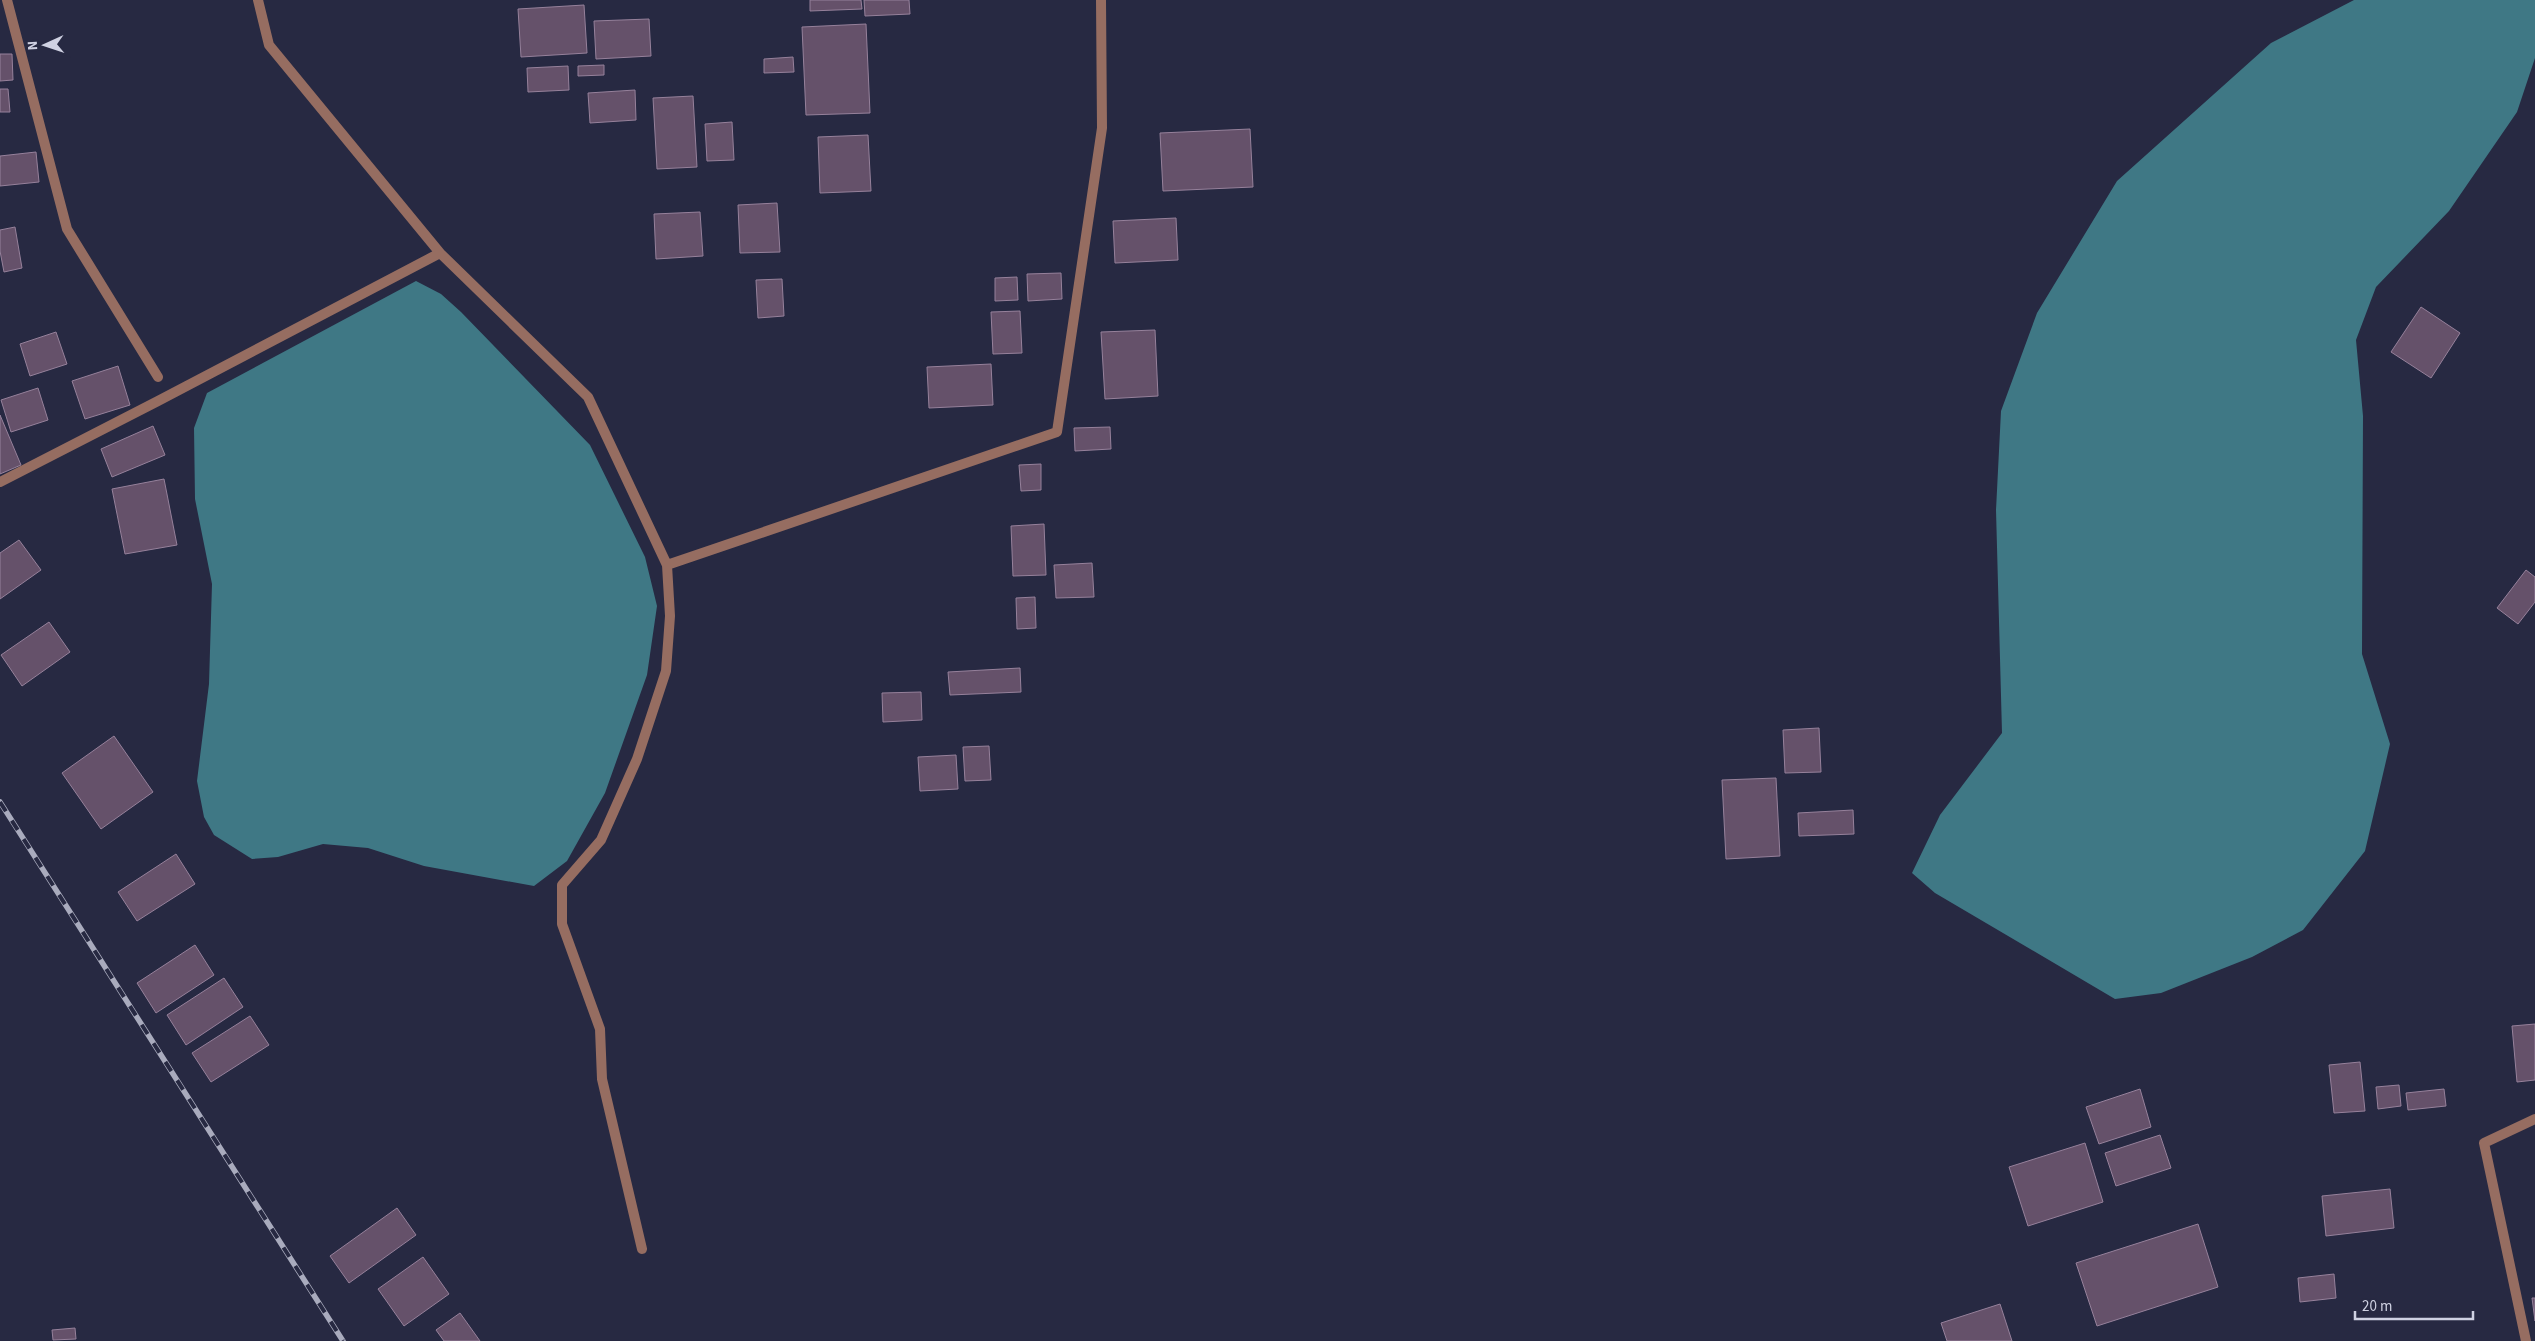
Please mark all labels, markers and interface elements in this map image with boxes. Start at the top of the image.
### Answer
north arrow [20,20,70,70]
text: N [23,40,43,51]
scale bar [2355,1288,2472,1320]
text: 20 m [2362,1296,2392,1317]

